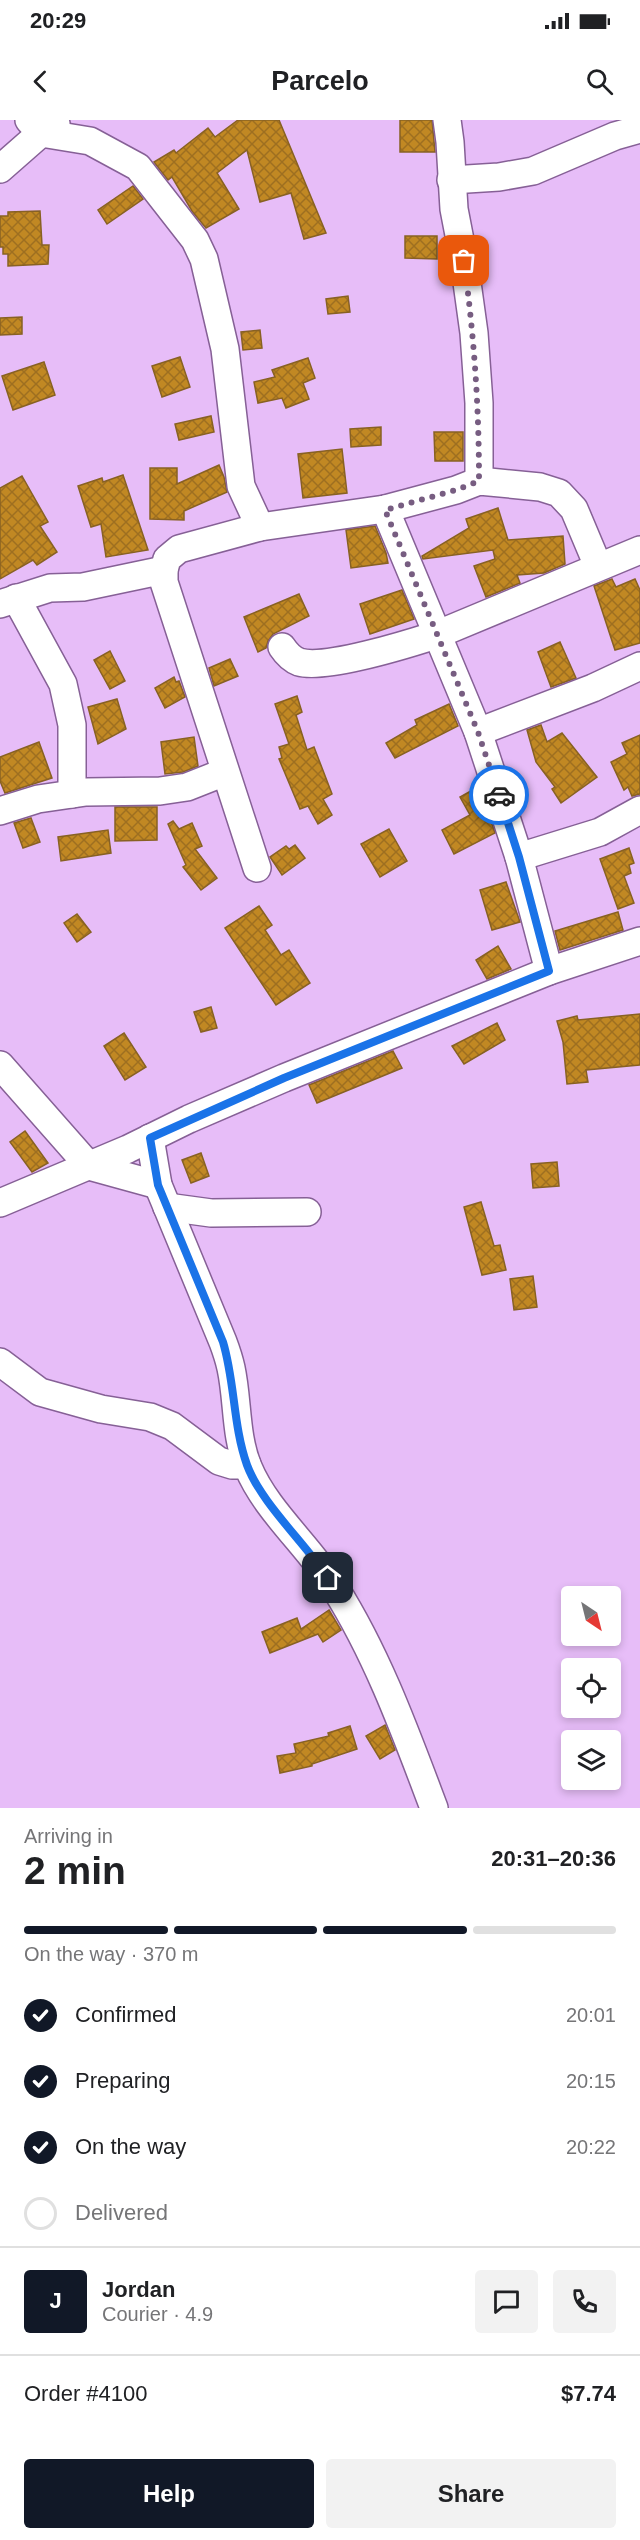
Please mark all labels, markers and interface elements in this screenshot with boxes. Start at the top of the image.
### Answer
text: 20:29 [30,8,86,33]
icon: back [24,65,57,98]
icon: search [583,65,616,98]
text: Parcelo [271,66,369,96]
pin [438,235,489,286]
icon: bag [447,244,480,277]
courier [469,765,529,825]
icon: car [483,779,516,812]
pin [302,1552,353,1603]
icon: home [311,1561,344,1594]
north arrow [561,1586,621,1646]
map controls [561,1586,621,1790]
button: locate [561,1658,621,1718]
button: layers [561,1730,621,1790]
text: Arriving in [24,1825,113,1847]
text: 20:31–20:36 [491,1846,616,1871]
text: 2 min [24,1849,126,1892]
text: On the way · 370 m [24,1943,199,1965]
icon: check [24,1999,57,2032]
text: Confirmed [75,2002,176,2027]
text: 20:01 [566,2004,616,2026]
icon: check [24,2065,57,2098]
text: Preparing [75,2068,170,2093]
text: 20:15 [566,2070,616,2092]
icon: check [24,2131,57,2164]
text: On the way [75,2134,186,2159]
text: 20:22 [566,2136,616,2158]
text: Delivered [75,2200,168,2225]
button: chat [475,2270,538,2333]
button: phone [553,2270,616,2333]
text: Jordan [102,2277,175,2302]
text: J [49,2288,62,2313]
text: Courier · 4.9 [102,2303,213,2325]
text: Order #4100 [24,2381,148,2406]
text: $7.74 [561,2381,616,2406]
button: Help [24,2459,314,2528]
button: Share [326,2459,616,2528]

